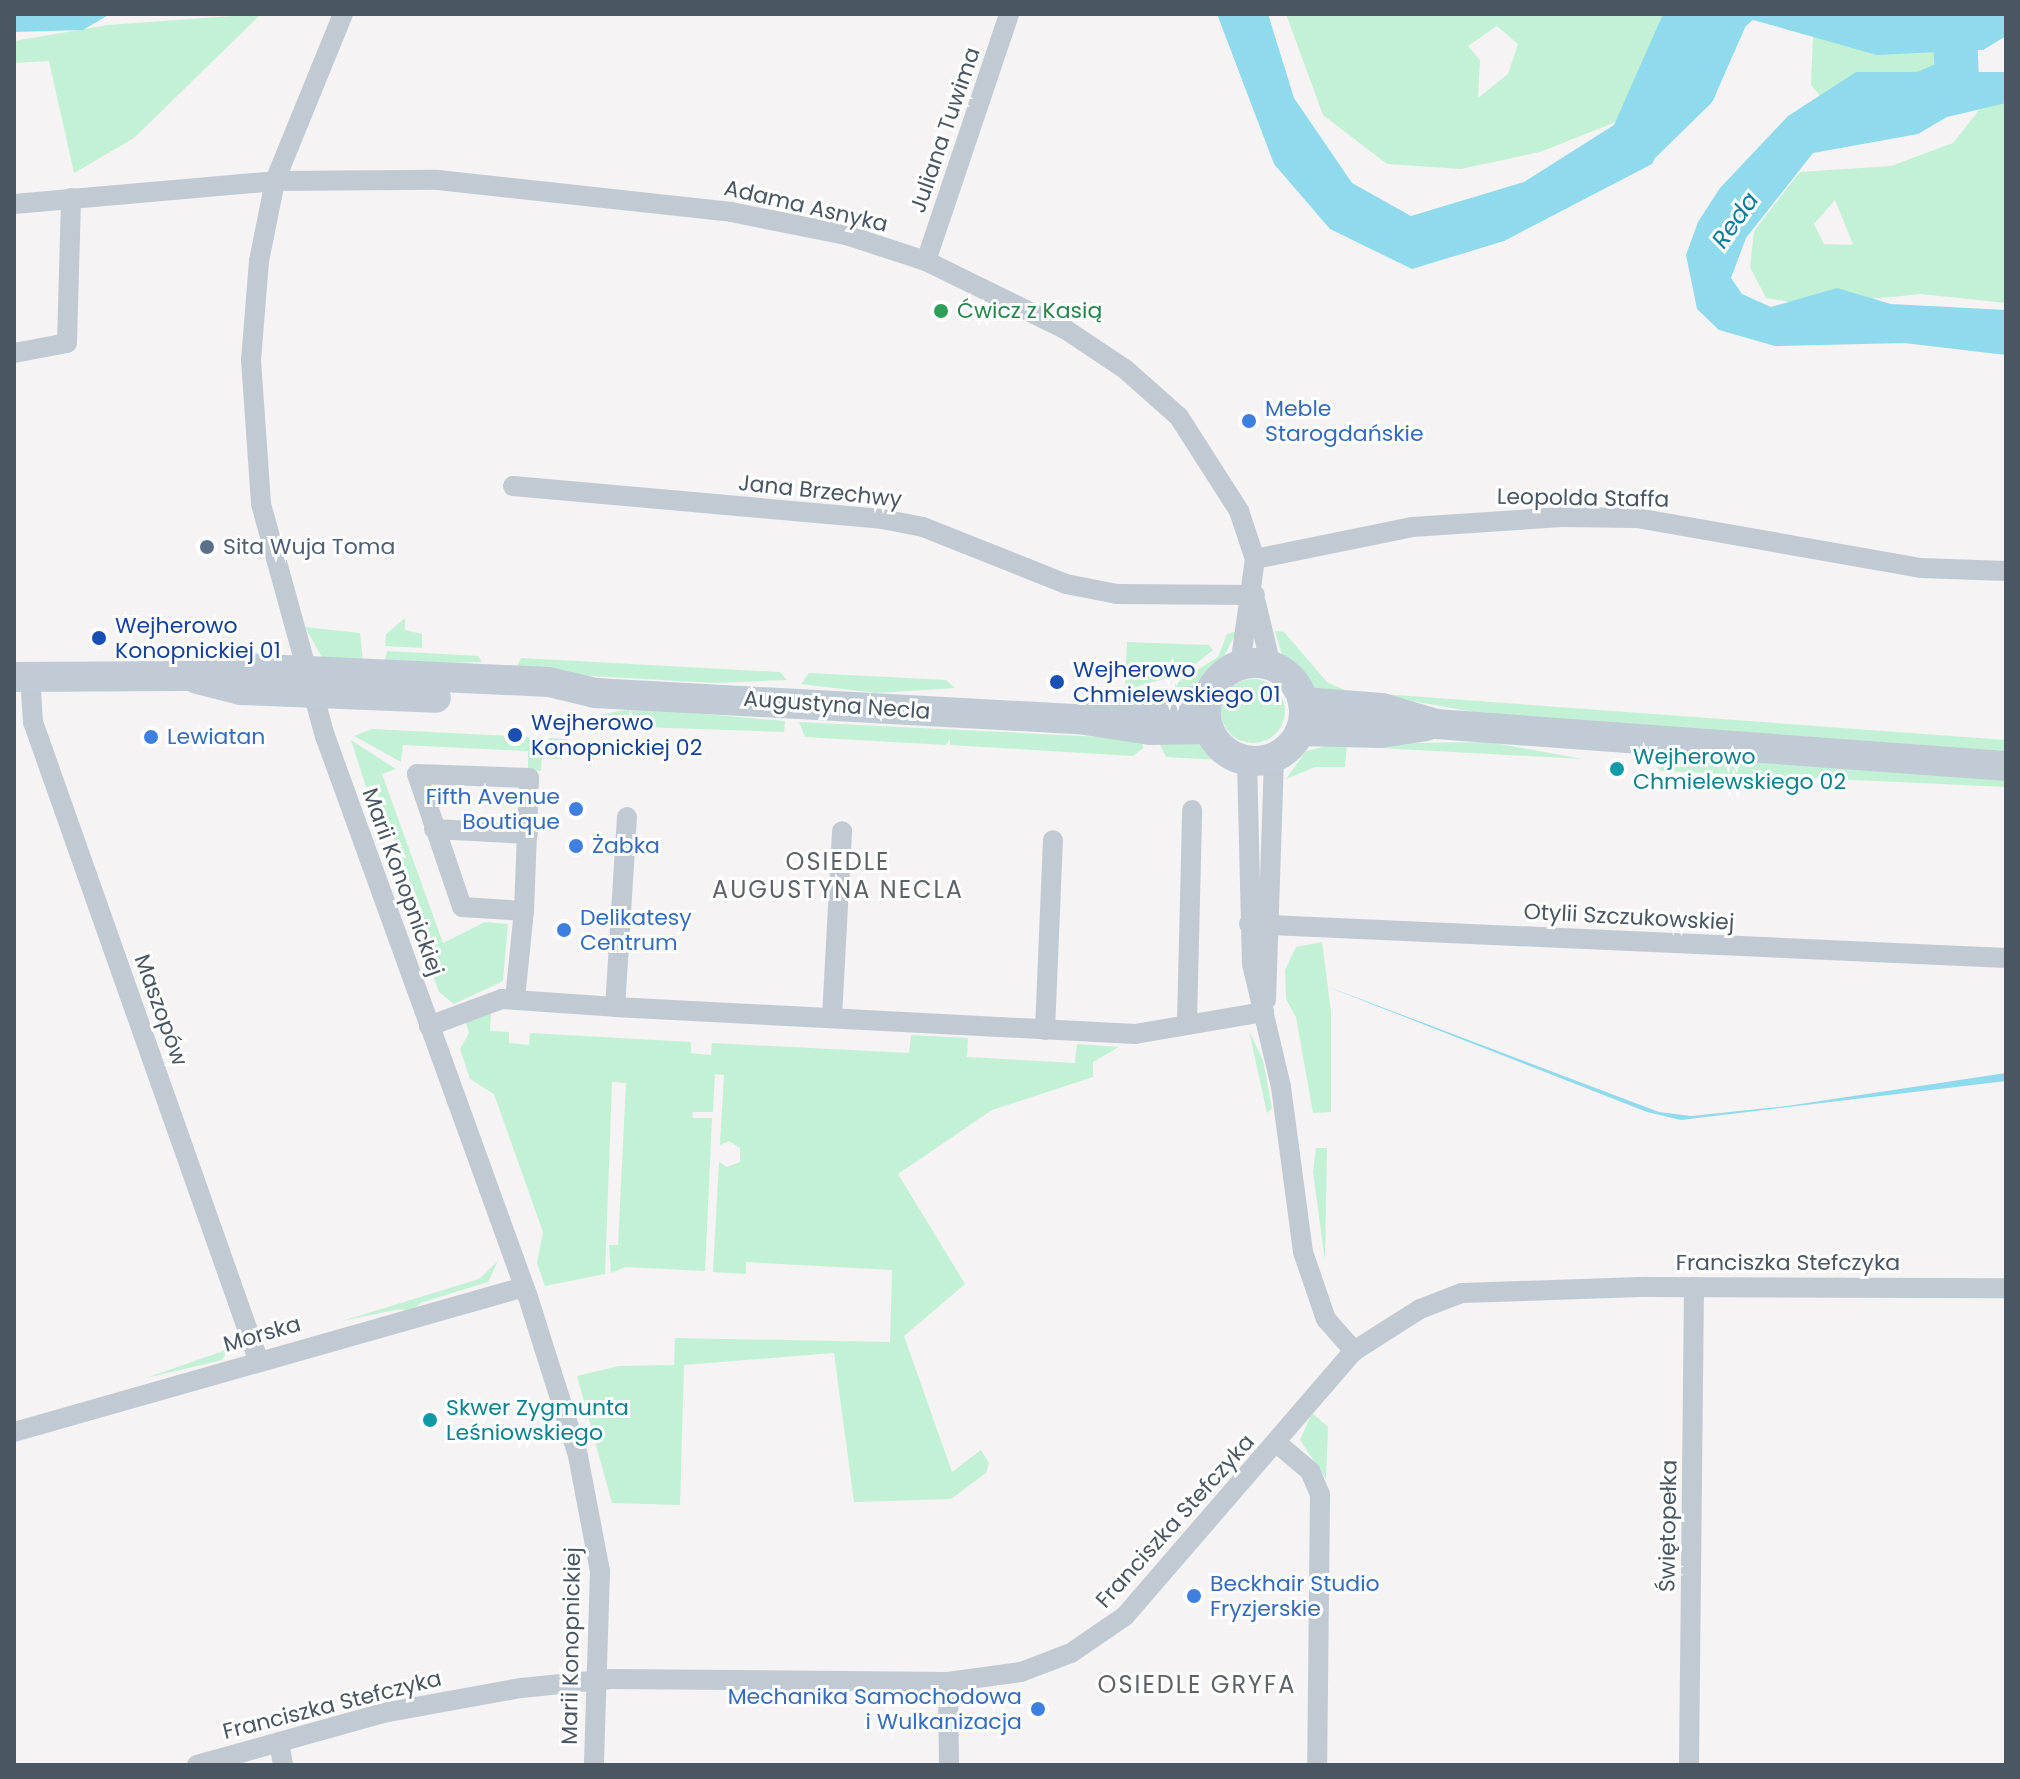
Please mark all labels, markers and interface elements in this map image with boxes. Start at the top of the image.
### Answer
street label: Juliana Tuwima [904,44,986,216]
street label: Adama Asnyka [722,174,890,238]
water label: Reda [1705,186,1765,254]
place label: Ćwicz z Kasią [957,298,1102,324]
marker: Ćwicz z Kasią [932,302,950,320]
place label: Meble Starogdańskie [1265,395,1424,446]
marker: Meble Starogdańskie [1240,412,1258,430]
street label: Jana Brzechwy [737,469,903,513]
street label: Leopolda Staffa [1497,483,1669,513]
place label: Sita Wuja Toma [223,534,395,560]
marker: Sita Wuja Toma [198,538,216,556]
place label: Wejherowo Konopnickiej 01 [115,612,281,664]
marker: Wejherowo Konopnickiej 01 [90,629,108,647]
place label: Wejherowo Chmielewskiego 01 [1073,656,1280,708]
marker: Wejherowo Chmielewskiego 01 [1048,673,1066,691]
street label: Augustyna Necla [743,685,931,725]
place label: Wejherowo Konopnickiej 02 [531,709,702,760]
place label: Lewiatan [167,724,265,750]
marker: Wejherowo Konopnickiej 02 [506,726,524,744]
marker: Lewiatan [142,728,160,746]
place label: Wejherowo Chmielewskiego 02 [1633,743,1846,794]
marker: Wejherowo Chmielewskiego 02 [1608,760,1626,778]
place label: Fifth Avenue Boutique [426,783,560,834]
street label: Marii Konopnickiej [357,785,449,979]
marker: Fifth Avenue Boutique [567,800,585,818]
place label: Żabka [592,833,660,859]
marker: Żabka [567,837,585,855]
district label: OSIEDLE AUGUSTYNA NECLA [712,848,964,904]
street label: Otylii Szczukowskiej [1523,898,1735,936]
place label: Delikatesy Centrum [580,904,692,956]
marker: Delikatesy Centrum [555,921,573,939]
street label: Maszopów [129,951,193,1069]
street label: Franciszka Stefczyka [1676,1250,1900,1276]
street label: Morska [220,1310,304,1358]
place label: Skwer Zygmunta Leśniowskiego [446,1394,629,1446]
marker: Skwer Zygmunta Leśniowskiego [421,1411,439,1429]
street label: Franciszka Stefczyka [1090,1429,1260,1613]
street label: Świętopełka [1654,1460,1682,1592]
street label: Marii Konopnickiej [556,1547,586,1745]
place label: Beckhair Studio Fryzjerskie [1210,1570,1380,1622]
marker: Beckhair Studio Fryzjerskie [1185,1587,1203,1605]
street label: Franciszka Stefczyka [220,1665,444,1745]
district label: OSIEDLE GRYFA [1098,1671,1296,1699]
place label: Mechanika Samochodowa i Wulkanizacja [728,1683,1022,1734]
marker: Mechanika Samochodowa i Wulkanizacja [1029,1700,1047,1718]

